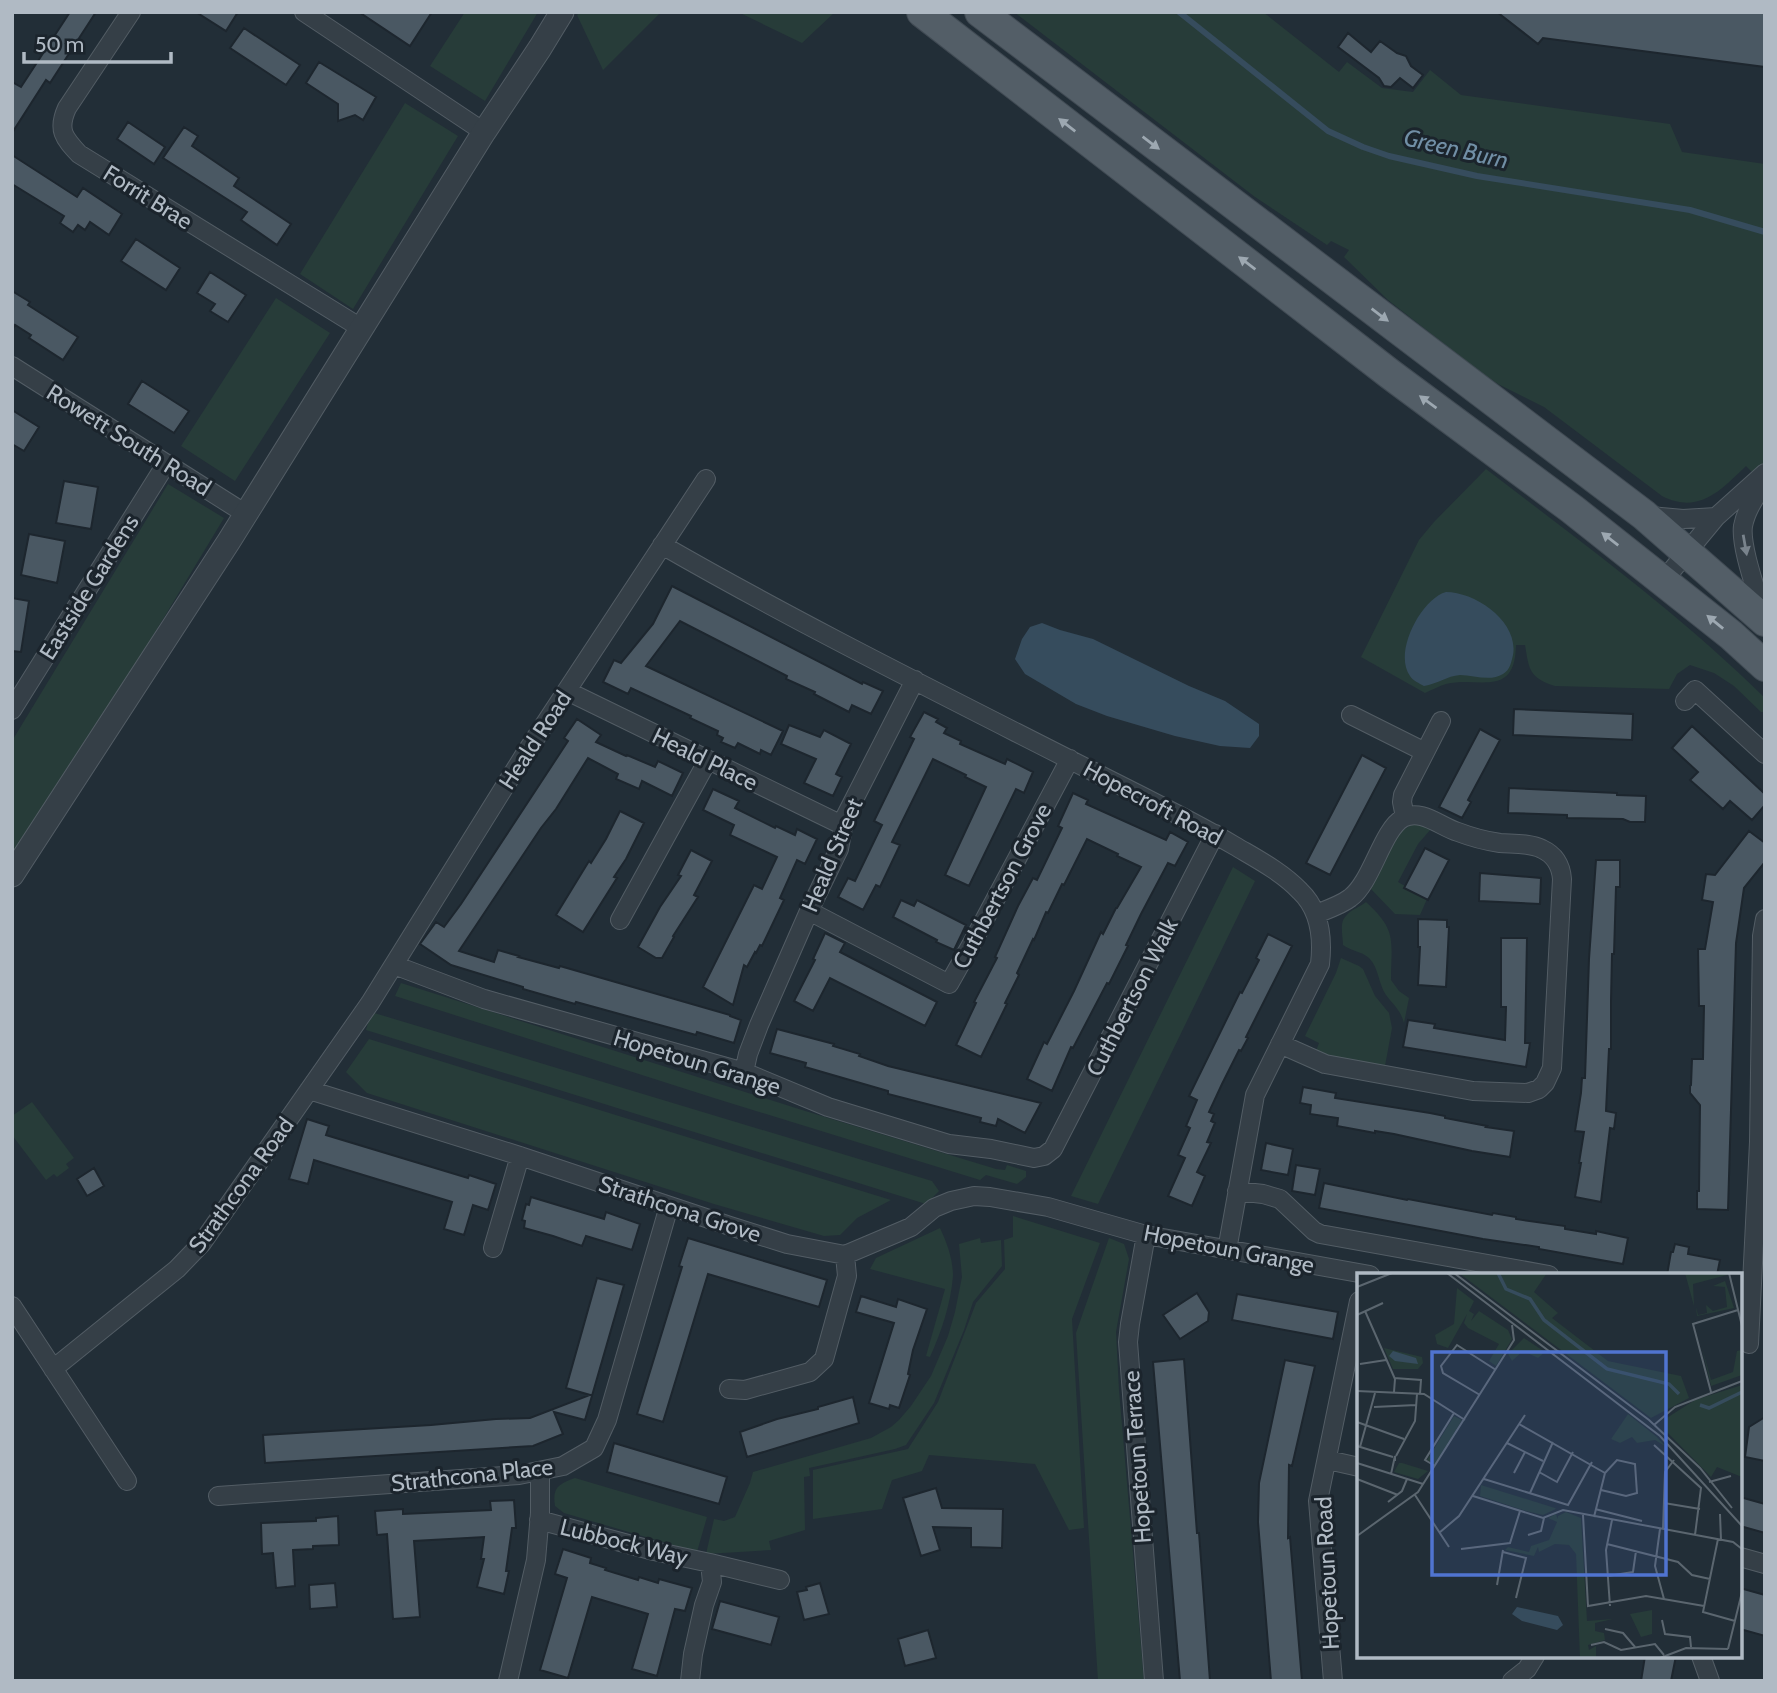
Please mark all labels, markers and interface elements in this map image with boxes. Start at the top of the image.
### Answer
scale bar [24,21,172,65]
text: 50 m [35,32,84,57]
one-way arrow [1058,118,1076,132]
water label: Green Burn [1401,122,1511,175]
one-way arrow [1142,135,1160,149]
street label: Forrit Brae [98,159,198,235]
one-way arrow [1239,256,1257,271]
one-way arrow [1370,308,1389,322]
street label: Rowett South Road [42,378,216,502]
one-way arrow [1418,395,1437,409]
street label: Eastside Gardens [33,509,145,665]
one-way arrow [1601,531,1619,546]
one-way arrow [1740,534,1751,556]
one-way arrow [1706,615,1724,630]
street label: Heald Road [493,685,577,795]
street label: Heald Place [648,722,762,797]
street label: Hopecroft Road [1079,755,1227,851]
street label: Heald Street [795,794,869,916]
street label: Cuthbertson Grove [947,798,1058,974]
street label: Cuthbertson Walk [1080,913,1184,1081]
street label: Hopetoun Grange [610,1023,784,1101]
street label: Strathcona Road [182,1112,300,1258]
street label: Strathcona Grove [596,1170,765,1248]
street label: Hopetoun Grange [1141,1219,1317,1279]
inset map [1357,1273,1742,1658]
street label: Hopetoun Terrace [1117,1369,1157,1544]
street label: Strathcona Place [390,1453,555,1497]
street label: Hopetoun Road [1309,1496,1345,1650]
street label: Lubbock Way [557,1513,691,1571]

